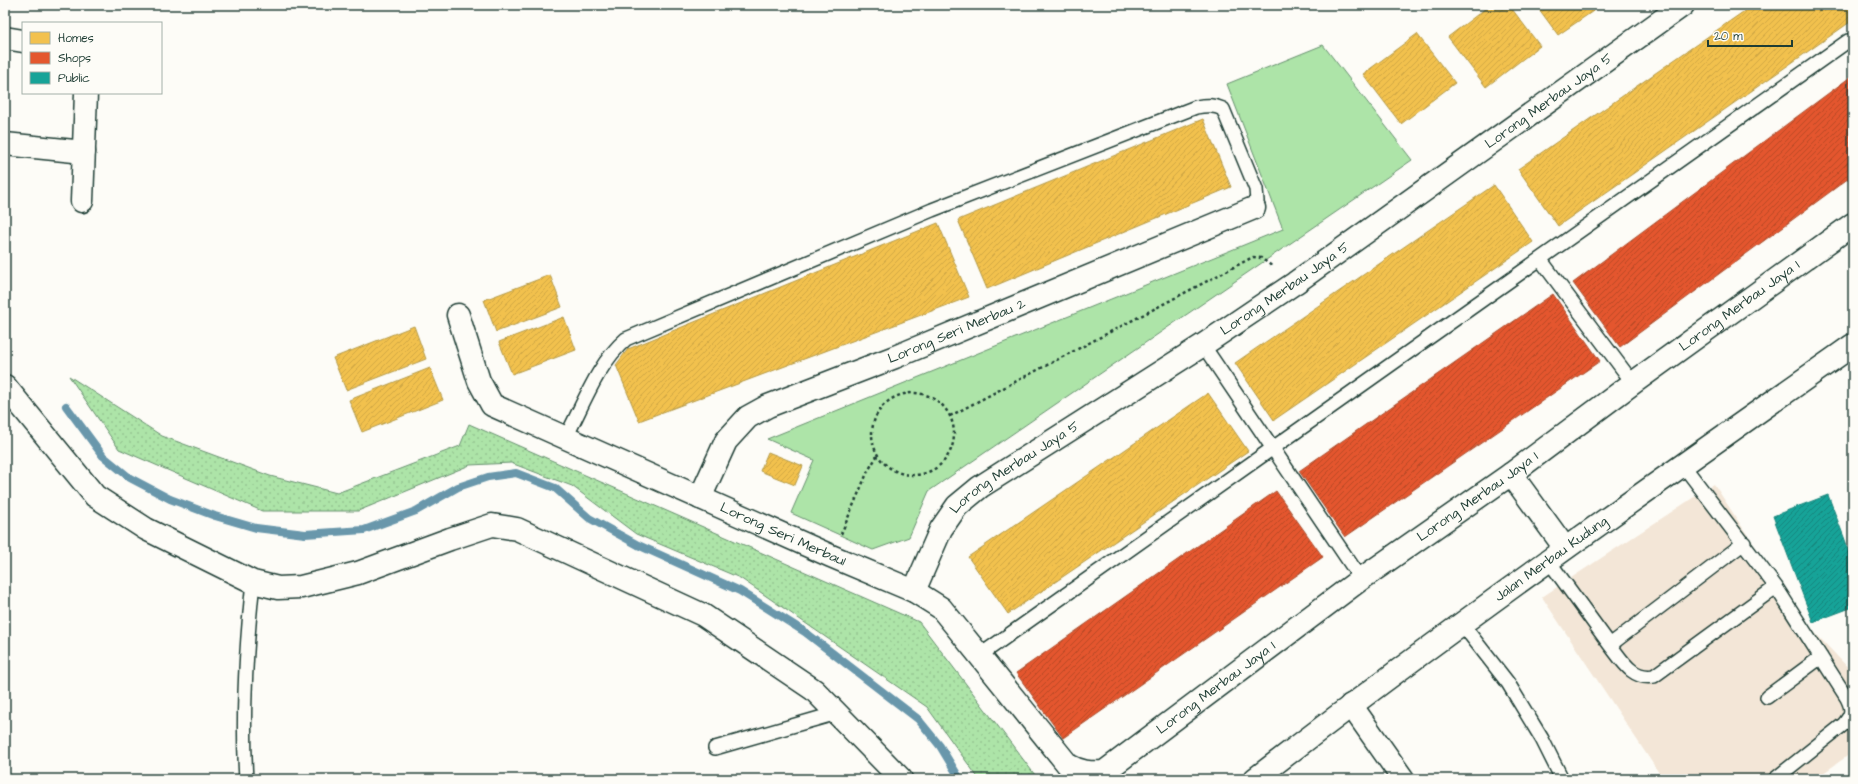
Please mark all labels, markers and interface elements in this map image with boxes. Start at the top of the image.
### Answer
legend [22,22,162,94]
scale bar [1708,22,1792,48]
text: 20 m [1714,28,1743,45]
text: Homes [58,30,94,47]
street label: Lorong Merbau Jaya 5 [1481,49,1617,154]
text: Shops [58,50,91,67]
text: Public [58,70,90,87]
street label: Lorong Merbau Jaya 5 [1216,237,1353,341]
street label: Lorong Merbau Jaya 1 [1675,256,1804,356]
street label: Lorong Seri Merbau 2 [885,294,1029,369]
street label: Lorong Merbau Jaya 5 [945,416,1083,517]
street label: Lorong Merbau Jaya 1 [1413,447,1543,547]
street label: Lorong Seri Merbau1 [717,498,849,571]
street label: Jalan Merbau Kudung [1490,511,1612,607]
street label: Lorong Merbau Jaya 1 [1152,636,1280,739]

